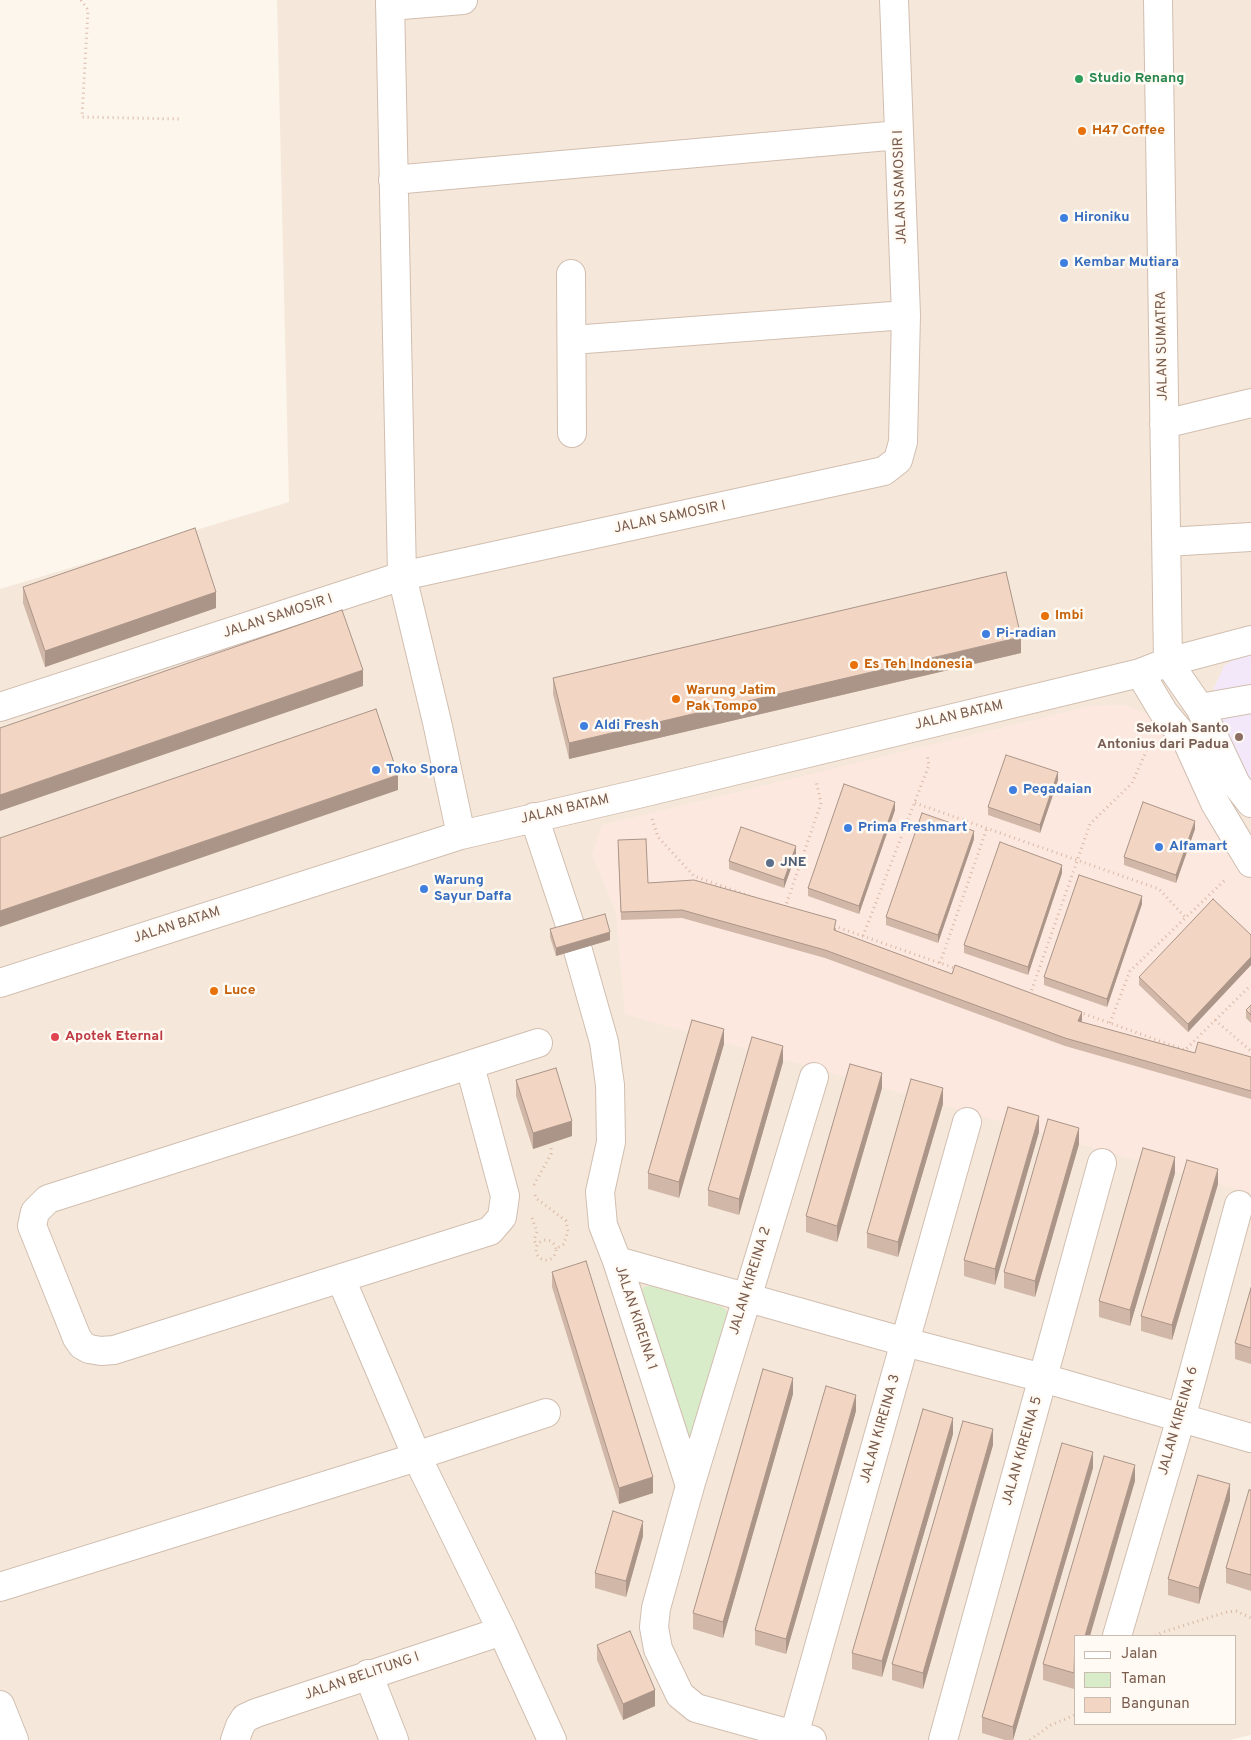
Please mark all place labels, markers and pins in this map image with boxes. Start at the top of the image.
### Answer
place label: Studio Renang [1089,71,1184,87]
marker: Studio Renang [1073,73,1085,85]
place label: H47 Coffee [1092,123,1165,139]
marker: H47 Coffee [1076,125,1088,137]
place label: Hironiku [1074,210,1129,226]
marker: Hironiku [1058,212,1070,224]
place label: Kembar Mutiara [1074,255,1179,271]
marker: Kembar Mutiara [1058,257,1070,269]
place label: Imbi [1055,608,1083,624]
marker: Imbi [1039,610,1051,622]
place label: Pi-radian [996,626,1056,642]
marker: Pi-radian [980,628,992,640]
place label: Es Teh Indonesia [864,657,973,673]
marker: Es Teh Indonesia [848,659,860,671]
place label: Warung Jatim Pak Tompo [686,683,776,716]
marker: Warung Jatim Pak Tompo [670,693,682,705]
place label: Aldi Fresh [594,718,659,734]
marker: Aldi Fresh [578,720,590,732]
place label: Sekolah Santo Antonius dari Padua [1097,721,1229,754]
marker: Sekolah Santo Antonius dari Padua [1233,731,1245,743]
place label: Toko Spora [386,762,458,778]
marker: Toko Spora [370,764,382,776]
place label: Pegadaian [1023,782,1092,798]
marker: Pegadaian [1007,784,1019,796]
place label: Prima Freshmart [858,820,967,836]
marker: Prima Freshmart [842,822,854,834]
place label: Alfamart [1169,839,1228,855]
marker: Alfamart [1153,841,1165,853]
place label: JNE [780,855,807,871]
marker: JNE [764,857,776,869]
place label: Warung Sayur Daffa [434,873,511,906]
marker: Warung Sayur Daffa [418,883,430,895]
place label: Luce [224,983,255,999]
marker: Luce [208,985,220,997]
place label: Apotek Eternal [65,1029,163,1045]
marker: Apotek Eternal [49,1031,61,1043]

